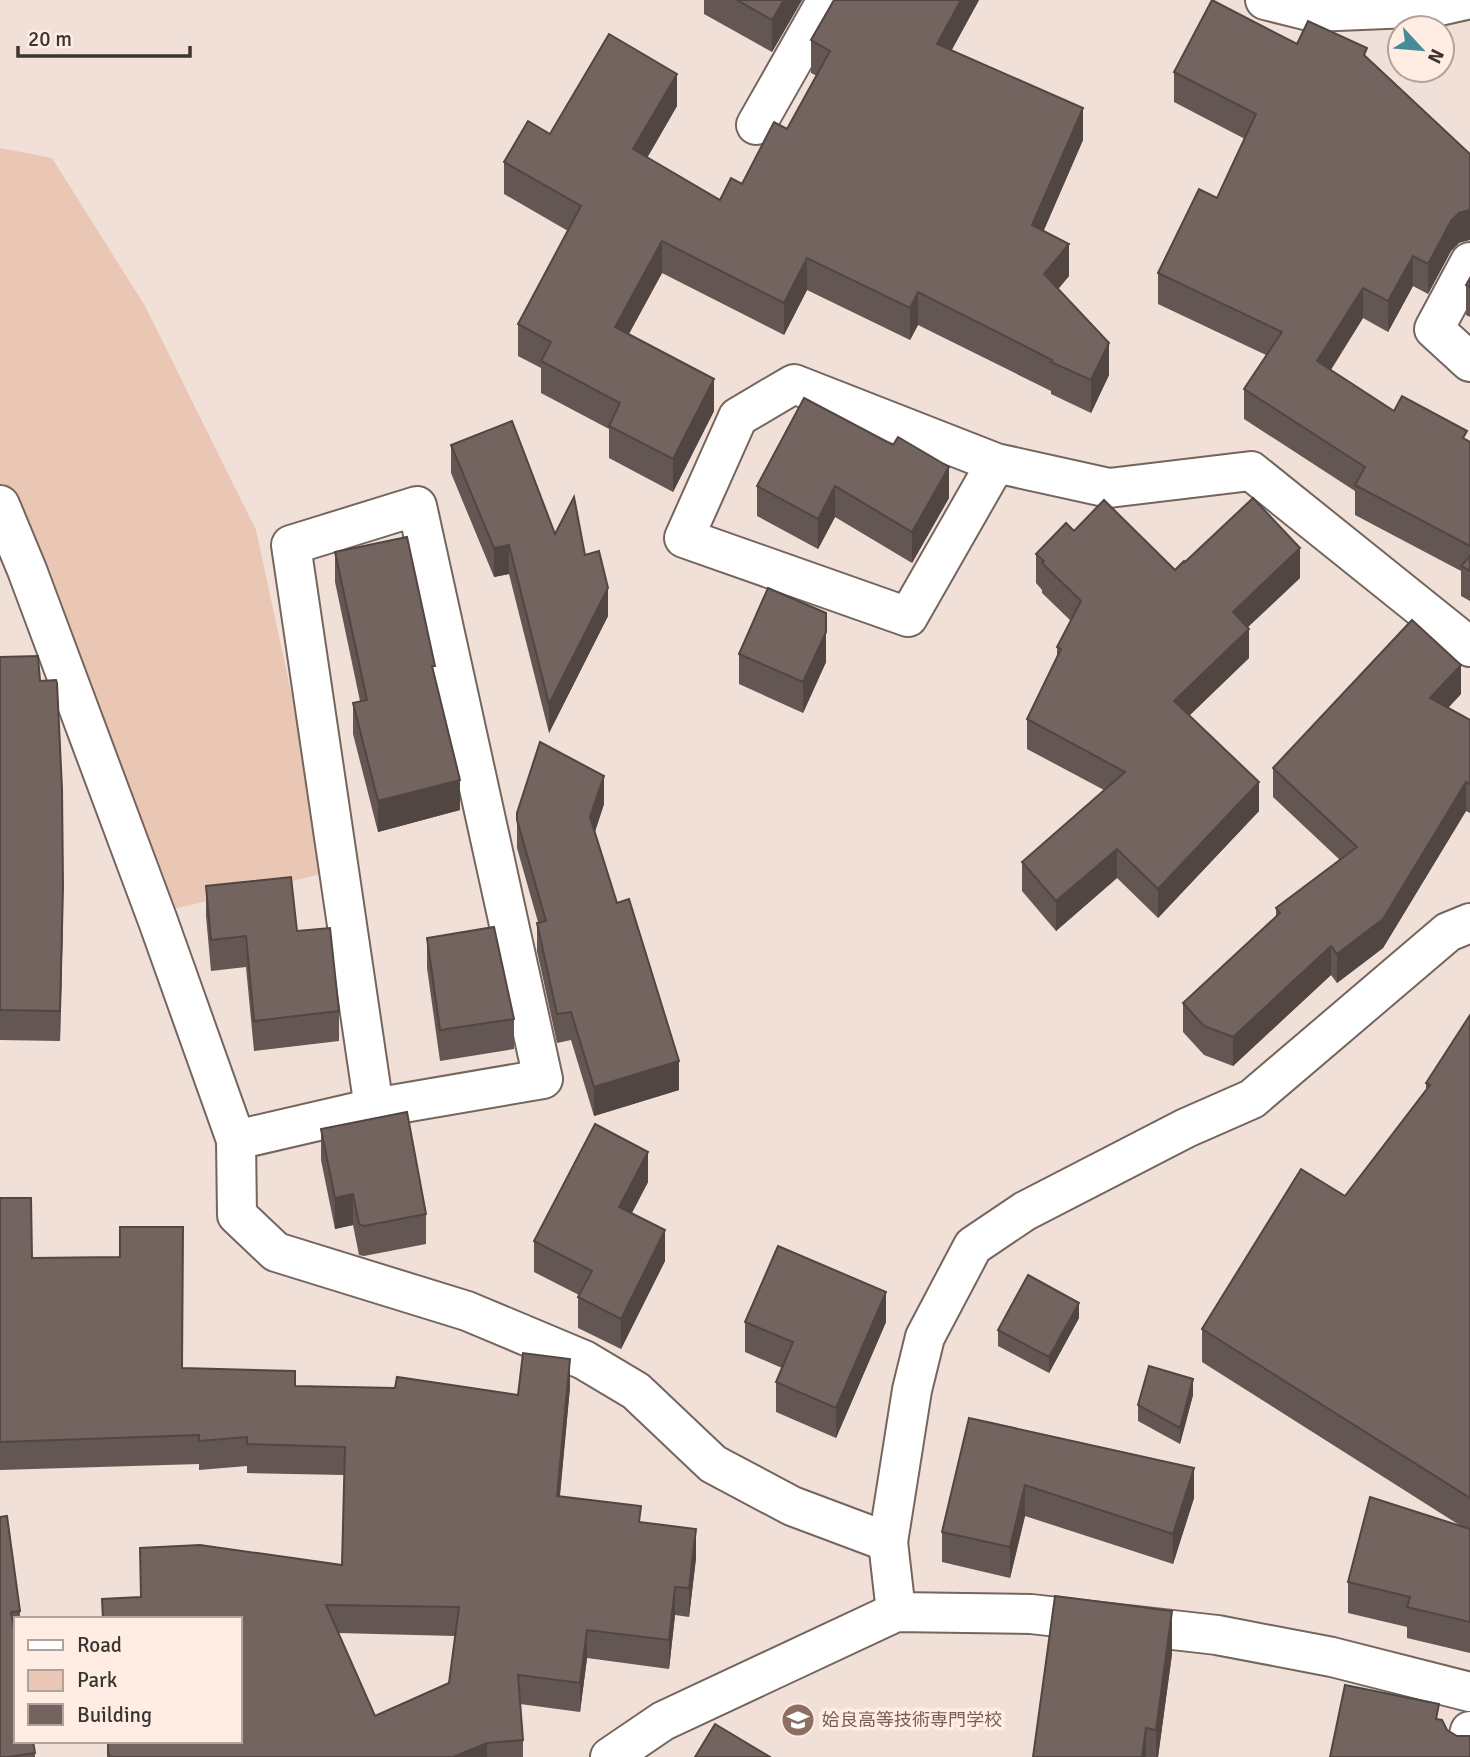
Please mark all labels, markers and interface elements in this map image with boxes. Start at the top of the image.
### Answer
scale bar [18,14,189,58]
north arrow [1386,14,1456,84]
text: 20 m [28,26,72,52]
text: N [1422,45,1449,67]
legend [14,1617,242,1743]
text: Road [77,1632,122,1658]
text: Park [77,1667,118,1693]
school or university icon: 姶良高等技術専門学校 [779,1701,817,1739]
text: Building [77,1702,152,1728]
place label: 姶良高等技術専門学校 [822,1709,1002,1731]

